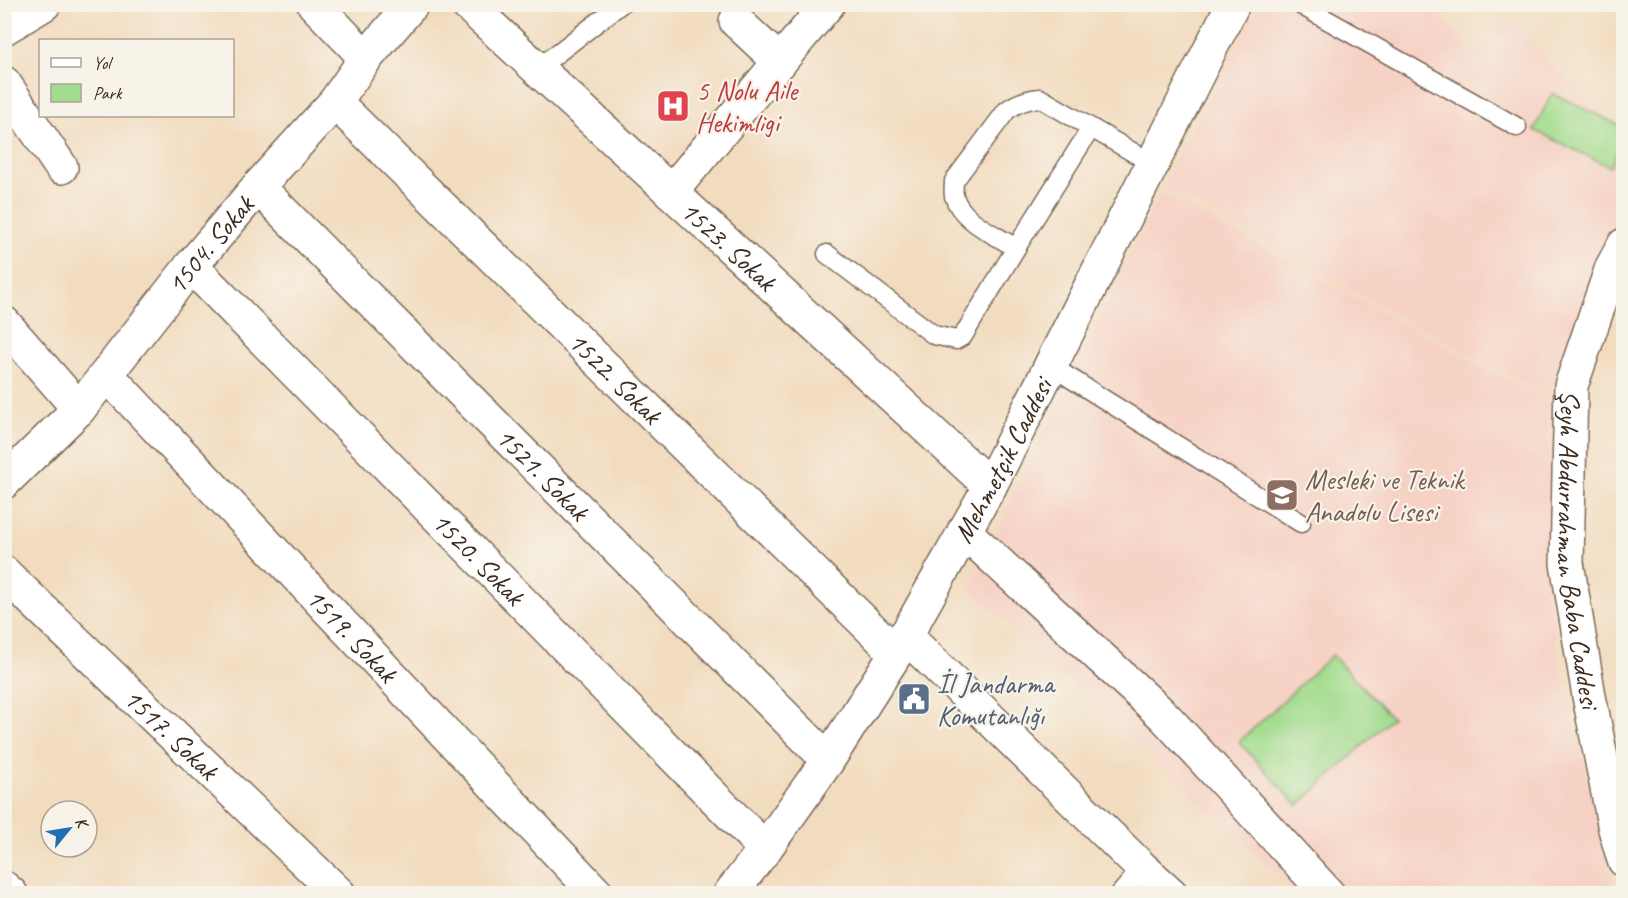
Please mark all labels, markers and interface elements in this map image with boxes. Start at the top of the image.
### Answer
legend [39,39,234,117]
text: Yol [93,52,113,74]
place label: 5 Nolu Aile Hekimligi [696,73,799,140]
text: Park [93,82,123,104]
hospital icon: 5 Nolu Aile Hekimligi [655,88,691,124]
street label: 1504. Sokak [159,187,262,301]
street label: 1523. Sokak [674,193,785,299]
street label: 1522. Sokak [561,324,671,432]
street label: Mehmetçik Caddesi [944,369,1061,548]
street label: Şeyh Abdurrahman Baba Caddesi [1549,390,1609,715]
street label: 1521. Sokak [489,419,598,529]
place label: Mesleki ve Teknik Anadolu Lisesi [1305,462,1466,529]
school or university icon: Mesleki ve Teknik Anadolu Lisesi [1264,477,1300,513]
street label: 1520. Sokak [425,504,534,614]
street label: 1519. Sokak [299,580,406,691]
place label: İl Jandarma Komutanlığı [937,666,1056,733]
street label: 1517. Sokak [117,680,227,788]
public building icon: İl Jandarma Komutanlığı [896,681,932,717]
north arrow [39,799,99,859]
text: K [70,813,94,834]

